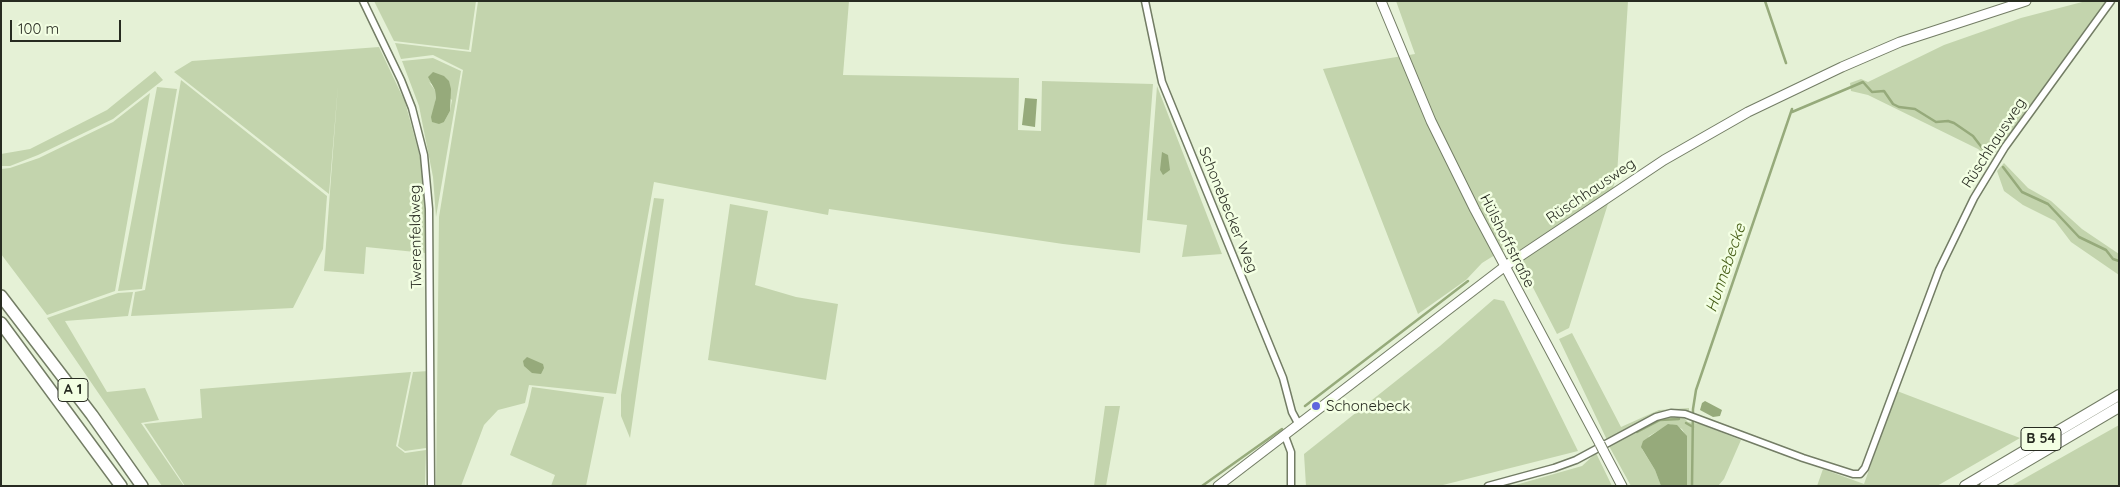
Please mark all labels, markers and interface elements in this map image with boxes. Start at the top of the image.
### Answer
scale bar [12,10,124,42]
text: 100 m [18,19,59,38]
street label: Rüschhausweg [1958,95,2030,191]
street label: Schonebecker Weg [1194,144,1262,276]
street label: Rüschhausweg [1543,155,1639,227]
street label: Twerenfeldweg [406,185,426,289]
street label: Hülshoffstraße [1476,191,1538,291]
water label: Hunnebecke [1702,221,1750,315]
road number: A 1 [58,378,88,402]
place label: Schonebeck [1326,397,1410,415]
marker: Schonebeck [1310,400,1322,412]
road number: B 54 [2021,428,2061,450]

